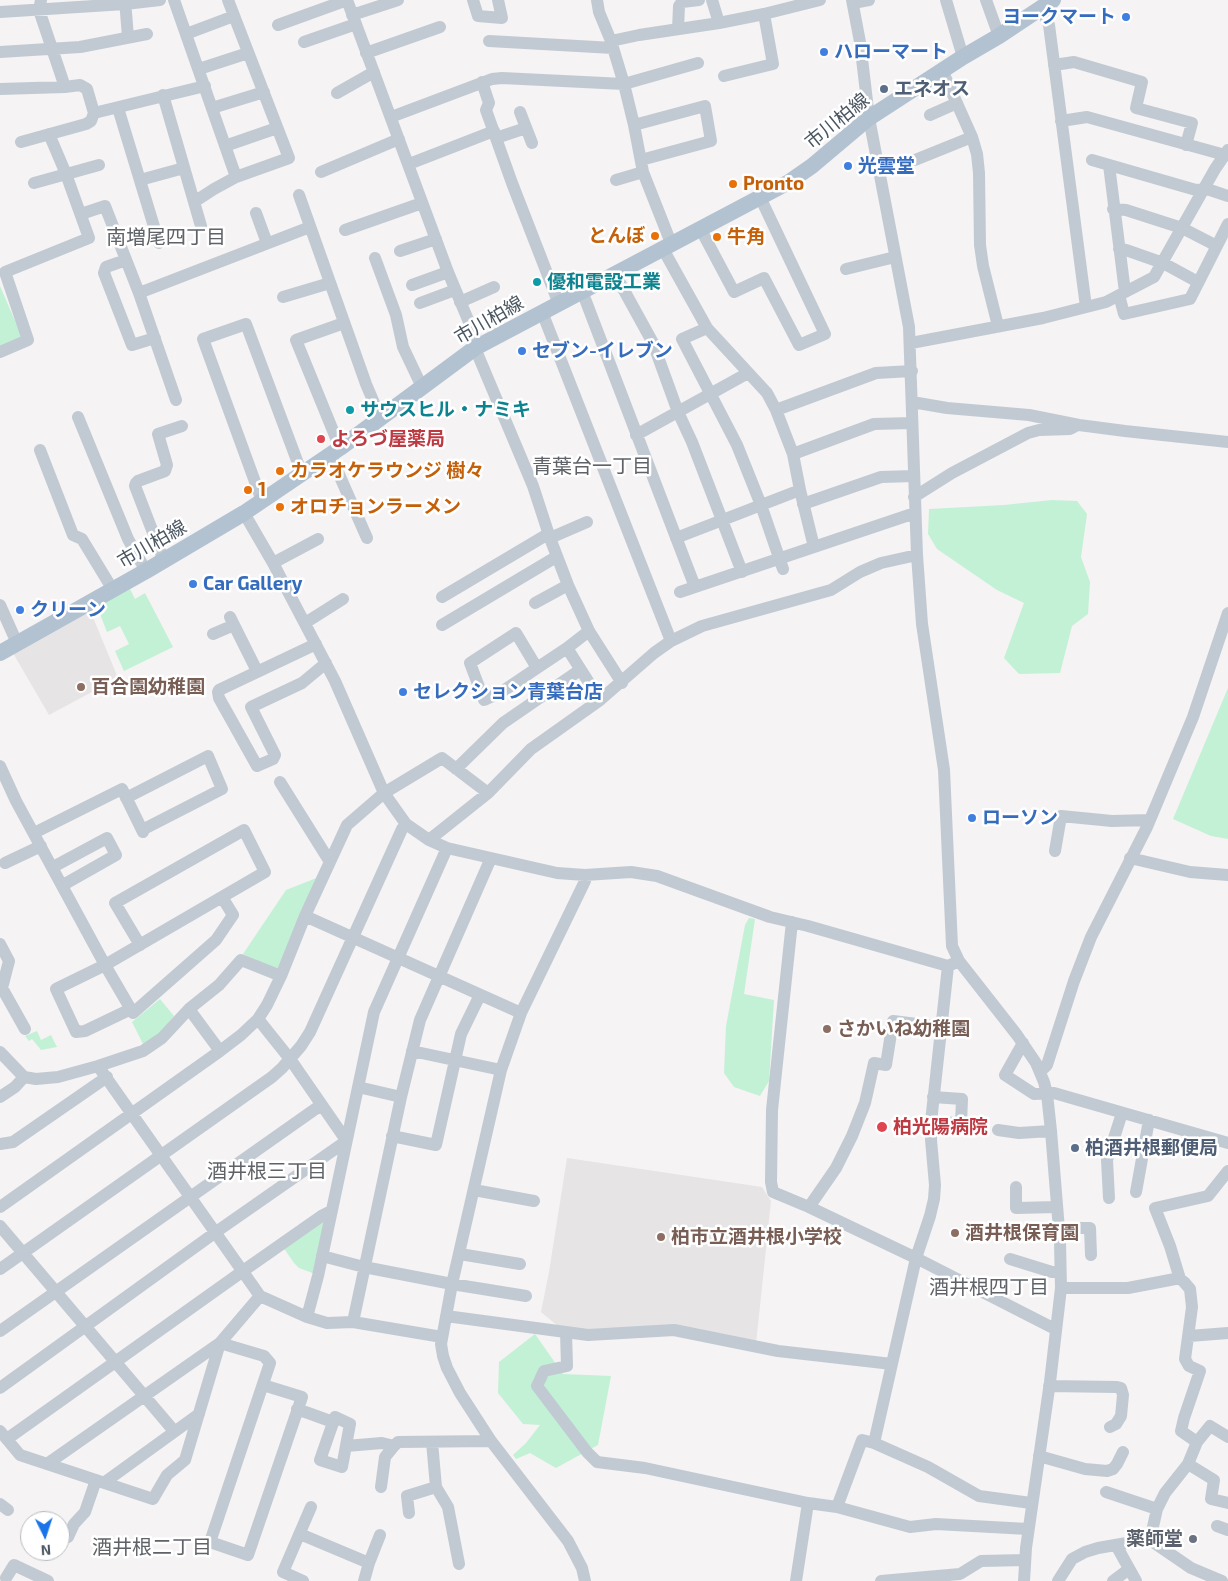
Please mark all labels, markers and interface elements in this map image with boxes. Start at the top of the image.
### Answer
place label: ヨークマート [1002,6,1116,28]
marker: ヨークマート [1120,11,1132,23]
place label: ハローマート [834,41,948,63]
marker: ハローマート [818,46,830,58]
place label: エネオス [894,78,970,100]
marker: エネオス [878,83,890,95]
street label: 市川柏線 [800,88,874,154]
place label: 光雲堂 [858,155,915,177]
marker: 光雲堂 [842,160,854,172]
place label: Pronto [743,173,804,195]
marker: Pronto [727,178,739,190]
district label: 南増尾四丁目 [106,225,226,249]
place label: とんぼ [588,225,645,247]
place label: 牛角 [727,226,765,248]
marker: とんぼ [649,230,661,242]
marker: 牛角 [711,231,723,243]
place label: 優和電設工業 [547,271,661,293]
marker: 優和電設工業 [531,276,543,288]
street label: 市川柏線 [450,291,528,349]
place label: セブン-イレブン [532,340,673,362]
marker: セブン-イレブン [516,345,528,357]
place label: サウスヒル・ナミキ [360,399,531,421]
marker: サウスヒル・ナミキ [344,404,356,416]
place label: よろづ屋薬局 [331,428,445,450]
marker: よろづ屋薬局 [315,433,327,445]
district label: 青葉台一丁目 [532,454,652,478]
place label: カラオケラウンジ 樹々 [290,460,484,482]
marker: カラオケラウンジ 樹々 [274,465,286,477]
place label: 1 [258,479,266,501]
marker: 1 [242,484,254,496]
place label: オロチョンラーメン [290,496,461,518]
marker: オロチョンラーメン [274,501,286,513]
street label: 市川柏線 [113,515,191,573]
place label: Car Gallery [203,573,302,595]
marker: Car Gallery [187,578,199,590]
place label: クリーン [30,599,106,621]
marker: クリーン [14,604,26,616]
place label: 百合園幼稚園 [91,676,205,698]
marker: 百合園幼稚園 [75,681,87,693]
place label: セレクション青葉台店 [413,681,603,703]
marker: セレクション青葉台店 [397,686,409,698]
place label: ローソン [982,807,1058,829]
marker: ローソン [966,812,978,824]
place label: さかいね幼稚園 [837,1018,970,1040]
marker: さかいね幼稚園 [821,1023,833,1035]
place label: 柏光陽病院 [893,1116,988,1138]
marker: 柏光陽病院 [875,1120,889,1134]
place label: 柏酒井根郵便局 [1085,1137,1218,1159]
marker: 柏酒井根郵便局 [1069,1142,1081,1154]
district label: 酒井根三丁目 [207,1159,327,1183]
place label: 酒井根保育園 [965,1222,1079,1244]
place label: 柏市立酒井根小学校 [671,1226,842,1248]
marker: 酒井根保育園 [949,1227,961,1239]
marker: 柏市立酒井根小学校 [655,1231,667,1243]
district label: 酒井根四丁目 [929,1275,1049,1299]
north arrow [20,1511,70,1561]
place label: 薬師堂 [1126,1528,1183,1550]
marker: 薬師堂 [1187,1533,1199,1545]
district label: 酒井根二丁目 [92,1535,212,1559]
text: N [40,1542,52,1559]

